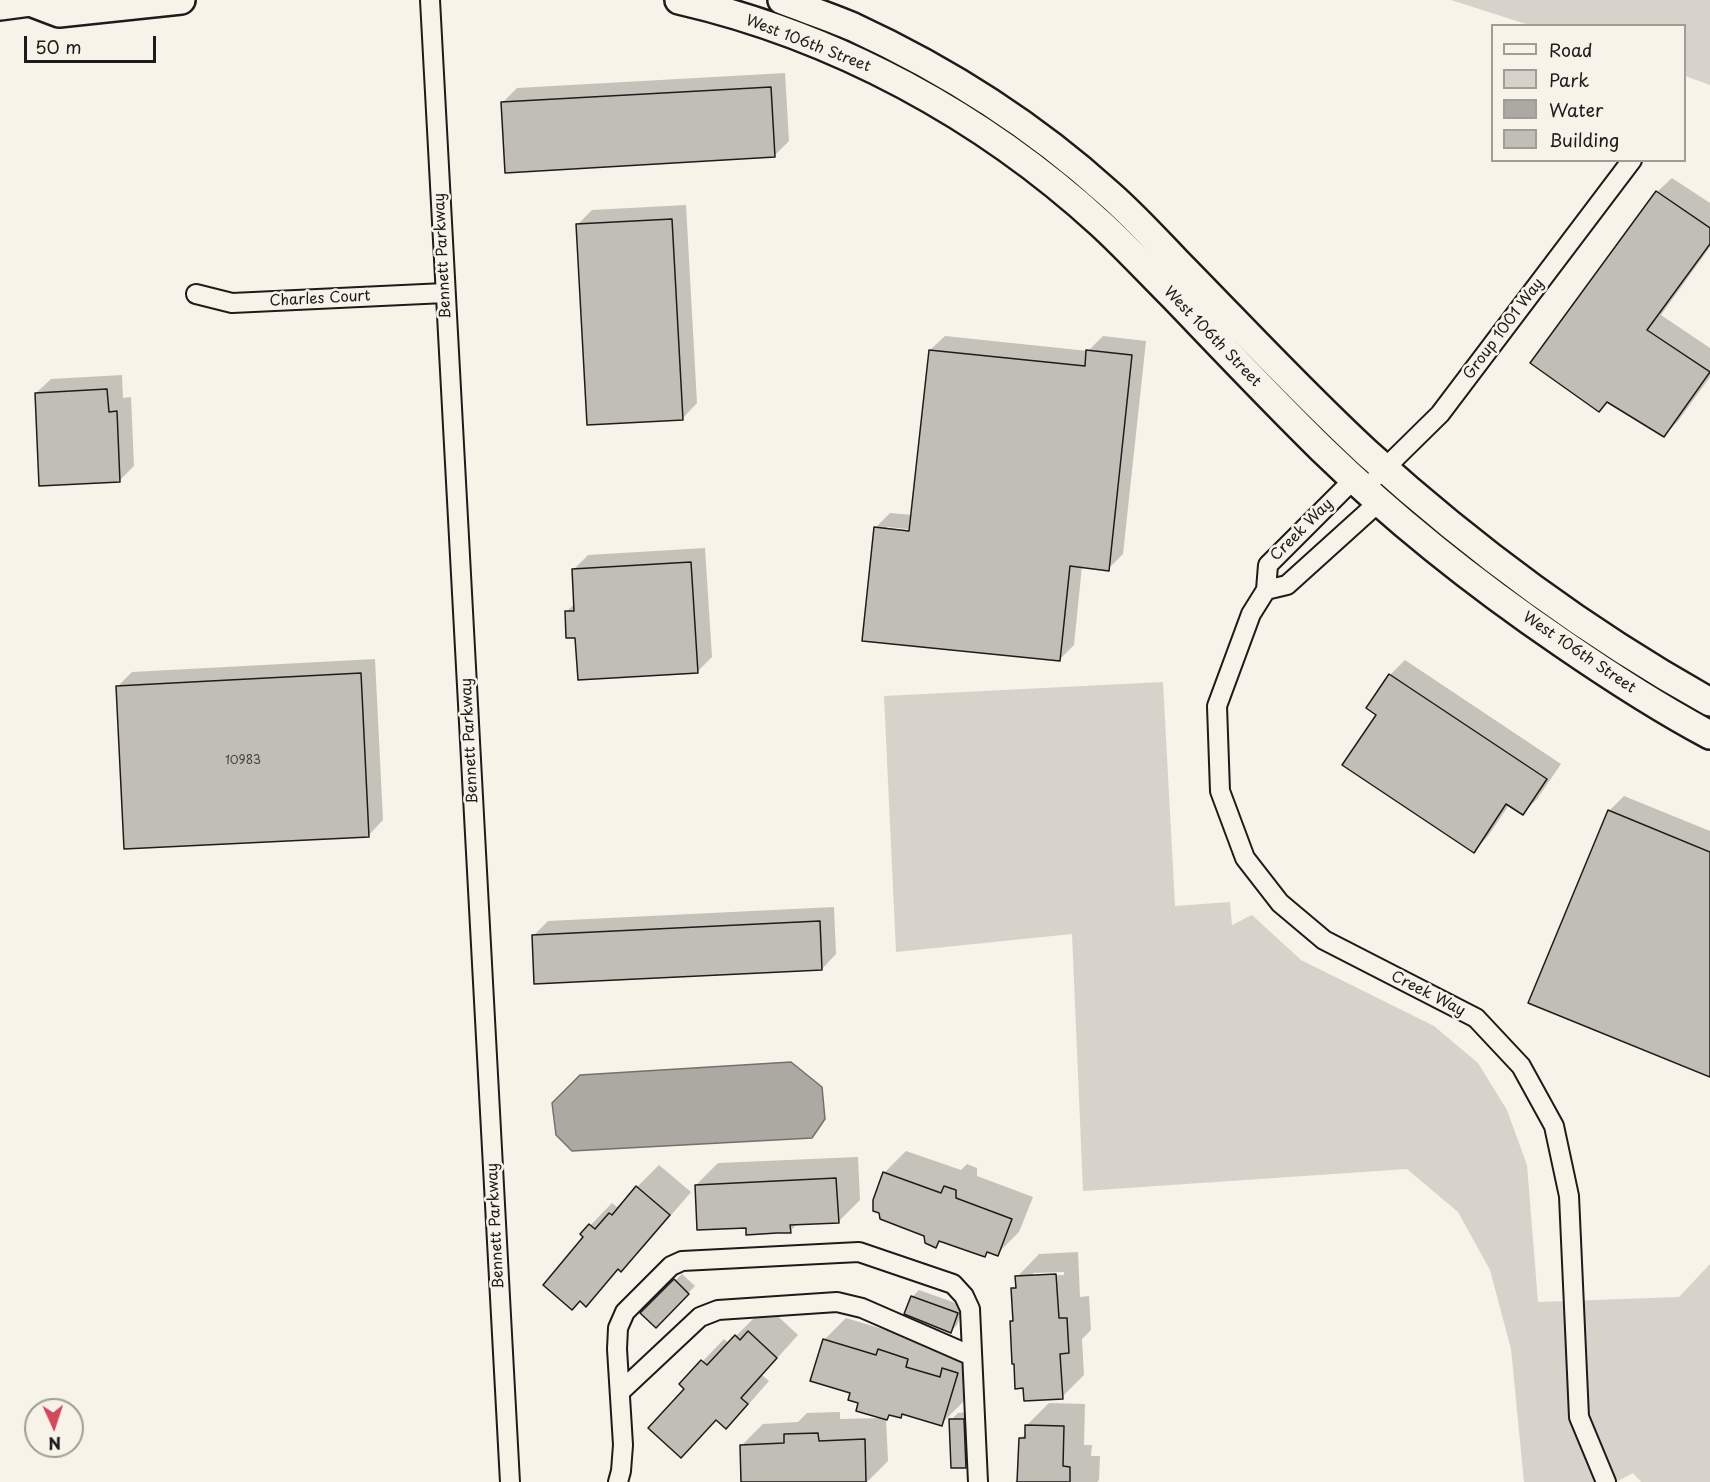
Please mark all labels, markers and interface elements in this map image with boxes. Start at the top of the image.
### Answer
street label: West 106th Street [743,12,873,76]
scale bar [27,24,159,62]
legend [1491,24,1686,162]
text: 50 m [35,33,82,60]
text: Road [1549,36,1593,63]
text: Park [1549,66,1589,93]
text: Water [1549,96,1603,123]
text: Building [1549,126,1619,153]
street label: Bennett Parkway [431,193,455,319]
street label: Group 1001 Way [1460,275,1548,383]
street label: West 106th Street [1160,283,1264,391]
street label: Charles Court [269,287,371,311]
street label: Creek Way [1267,495,1337,565]
street label: West 106th Street [1519,608,1639,698]
street label: Bennett Parkway [458,678,482,804]
house number: 10983 [225,754,261,768]
street label: Creek Way [1388,968,1468,1020]
street label: Bennett Parkway [484,1163,508,1289]
north arrow [24,1398,84,1458]
text: N [48,1432,62,1456]

